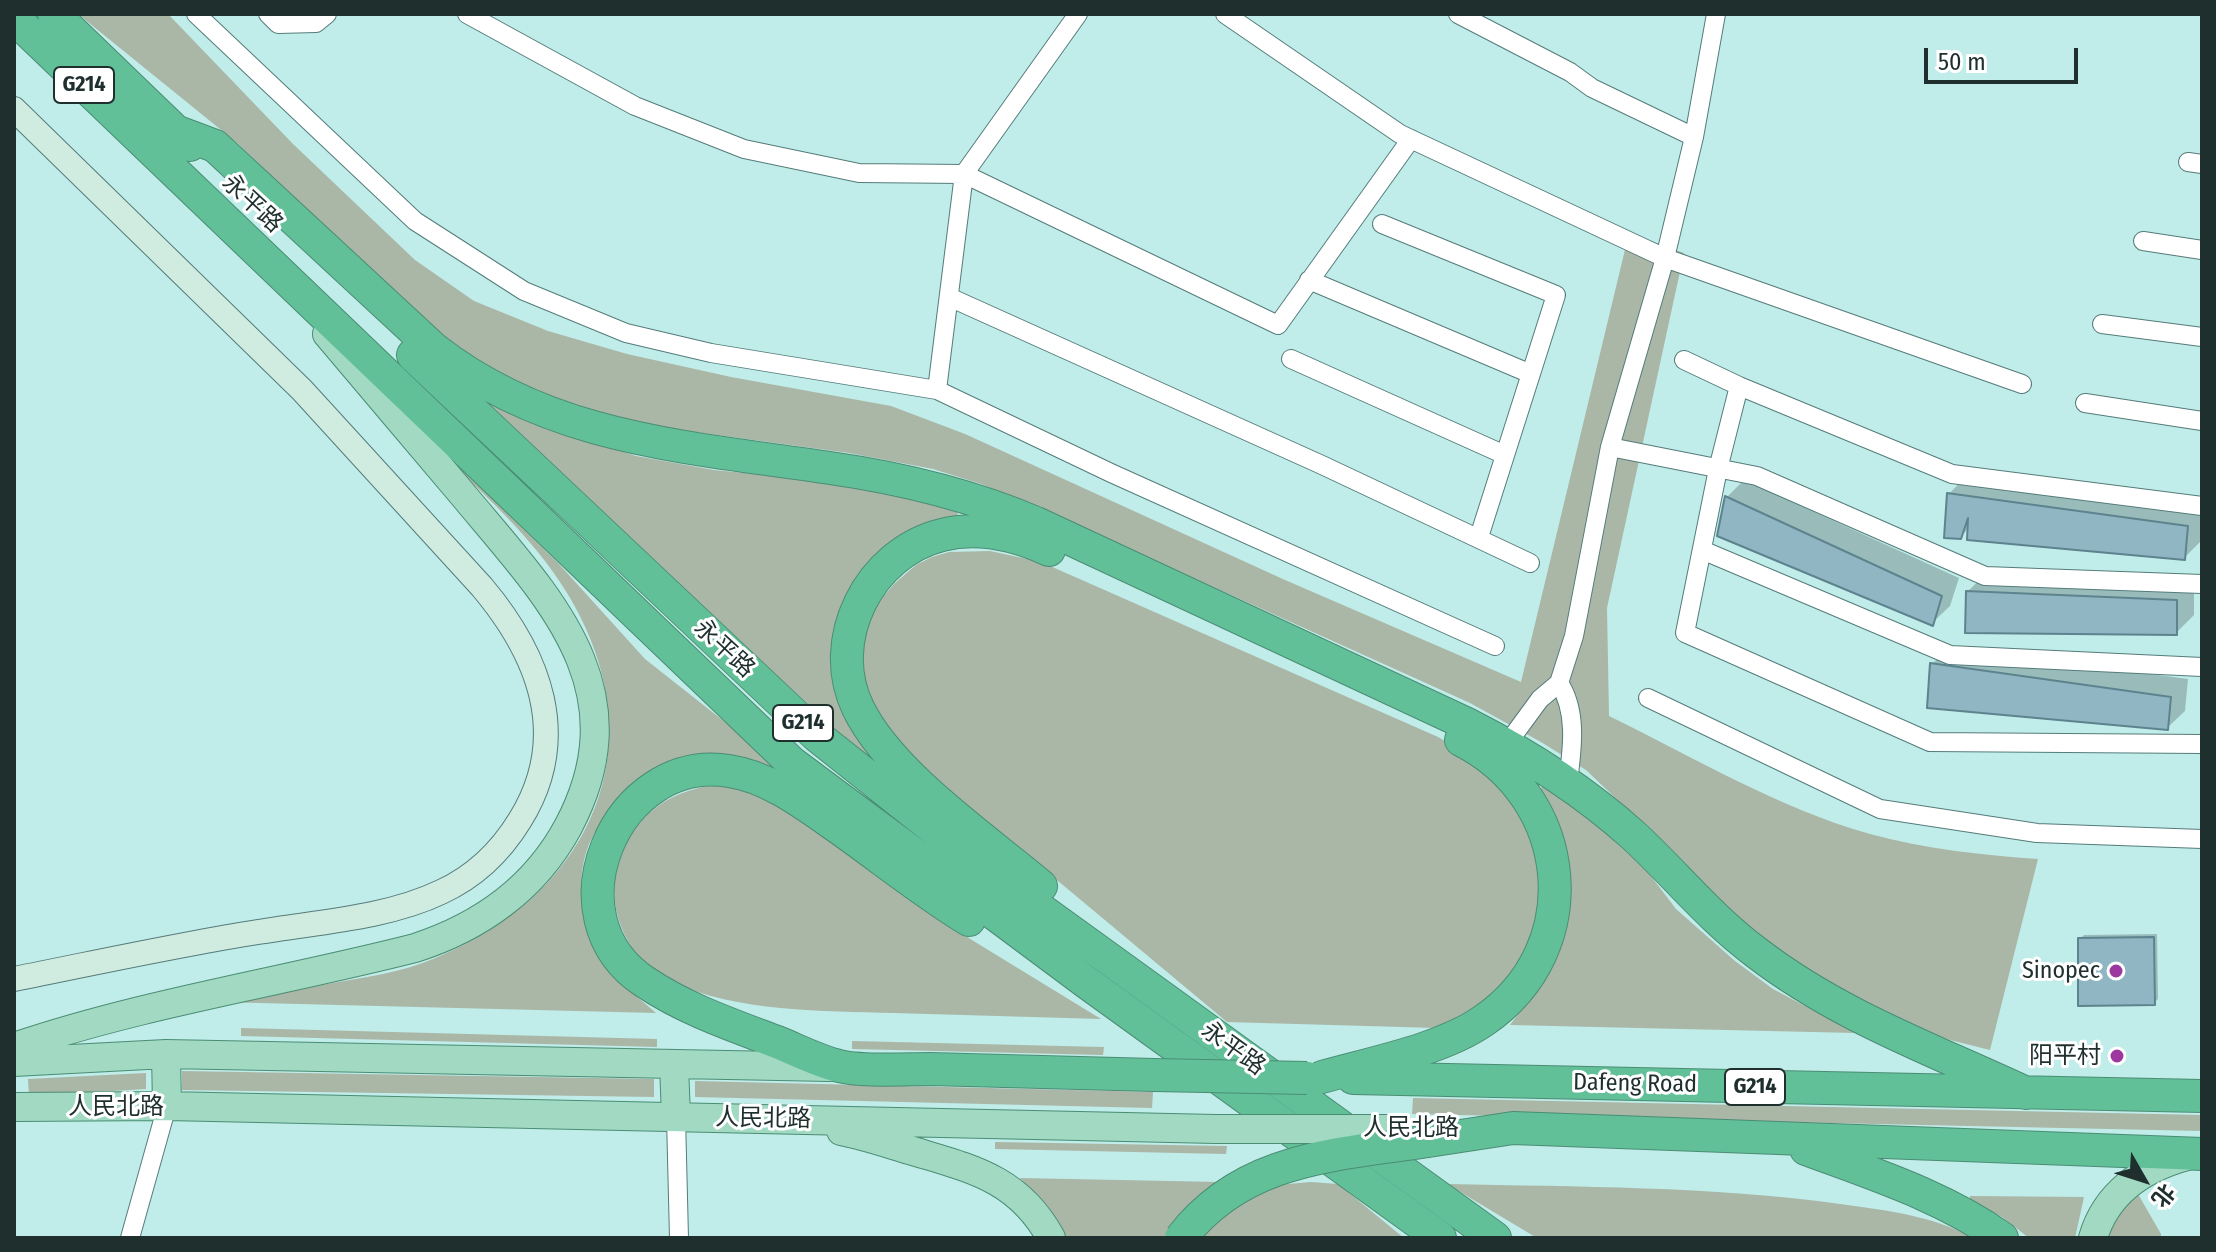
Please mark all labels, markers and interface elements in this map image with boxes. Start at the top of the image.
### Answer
scale bar [1928,32,2082,82]
text: 50 m [1938,48,1986,76]
road number: G214 [54,67,114,103]
street label: 永平路 [216,169,288,239]
street label: 永平路 [688,614,760,684]
road number: G214 [773,705,833,741]
place label: Sinopec [2022,957,2100,985]
marker: Sinopec [2107,962,2125,980]
street label: 永平路 [1195,1016,1271,1082]
place label: 阳平村 [2029,1042,2101,1070]
marker: 阳平村 [2108,1047,2126,1065]
street label: Dafeng Road [1573,1069,1697,1099]
road number: G214 [1725,1069,1785,1105]
street label: 人民北路 [68,1093,164,1121]
street label: 人民北路 [715,1104,811,1134]
street label: 人民北路 [1363,1114,1459,1142]
north arrow [2104,1140,2184,1220]
text: 北 [2146,1178,2180,1212]

